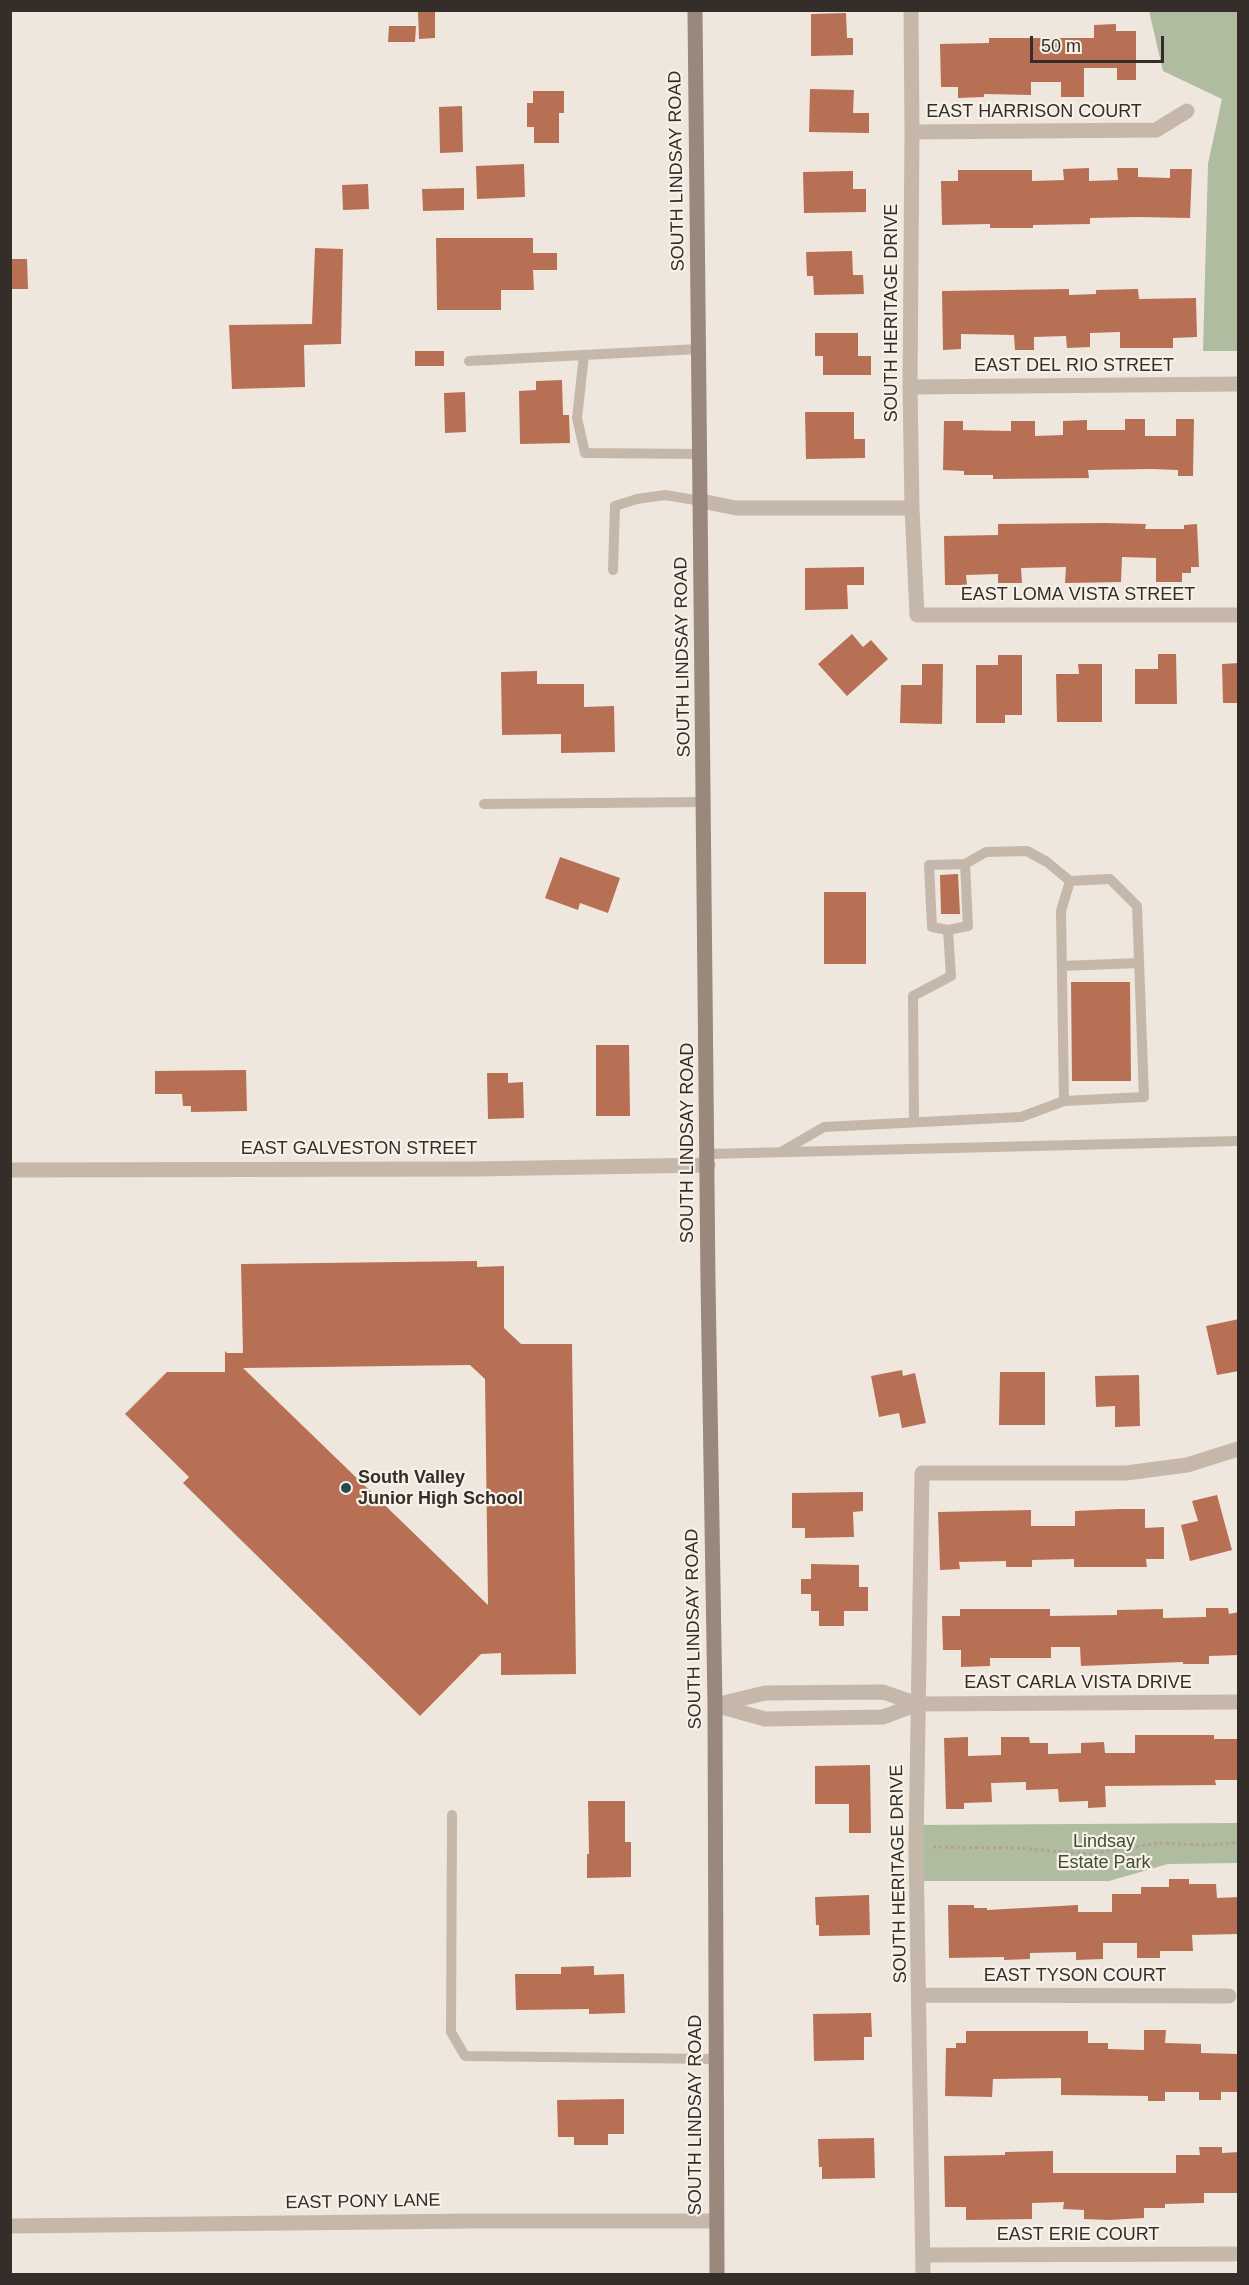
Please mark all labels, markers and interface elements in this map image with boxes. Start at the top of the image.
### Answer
scale bar [1033,24,1166,62]
text: 50 m [1041,36,1081,56]
street label: SOUTH LINDSAY ROAD [664,70,690,272]
street label: EAST HARRISON COURT [926,101,1142,123]
street label: SOUTH HERITAGE DRIVE [881,204,903,422]
street label: EAST DEL RIO STREET [974,355,1174,377]
street label: SOUTH LINDSAY ROAD [670,556,696,758]
street label: EAST LOMA VISTA STREET [961,584,1195,606]
street label: SOUTH LINDSAY ROAD [677,1043,699,1243]
street label: EAST GALVESTON STREET [241,1138,477,1160]
place label: South Valley Junior High School [358,1467,523,1510]
marker: South Valley Junior High School [339,1481,353,1495]
street label: SOUTH LINDSAY ROAD [681,1528,707,1730]
street label: EAST CARLA VISTA DRIVE [964,1672,1192,1694]
street label: SOUTH HERITAGE DRIVE [886,1764,912,1984]
park label: Lindsay Estate Park [1057,1831,1151,1874]
street label: EAST TYSON COURT [984,1965,1166,1987]
street label: SOUTH LINDSAY ROAD [685,2015,707,2215]
street label: EAST PONY LANE [285,2190,441,2214]
street label: EAST ERIE COURT [997,2224,1159,2246]

